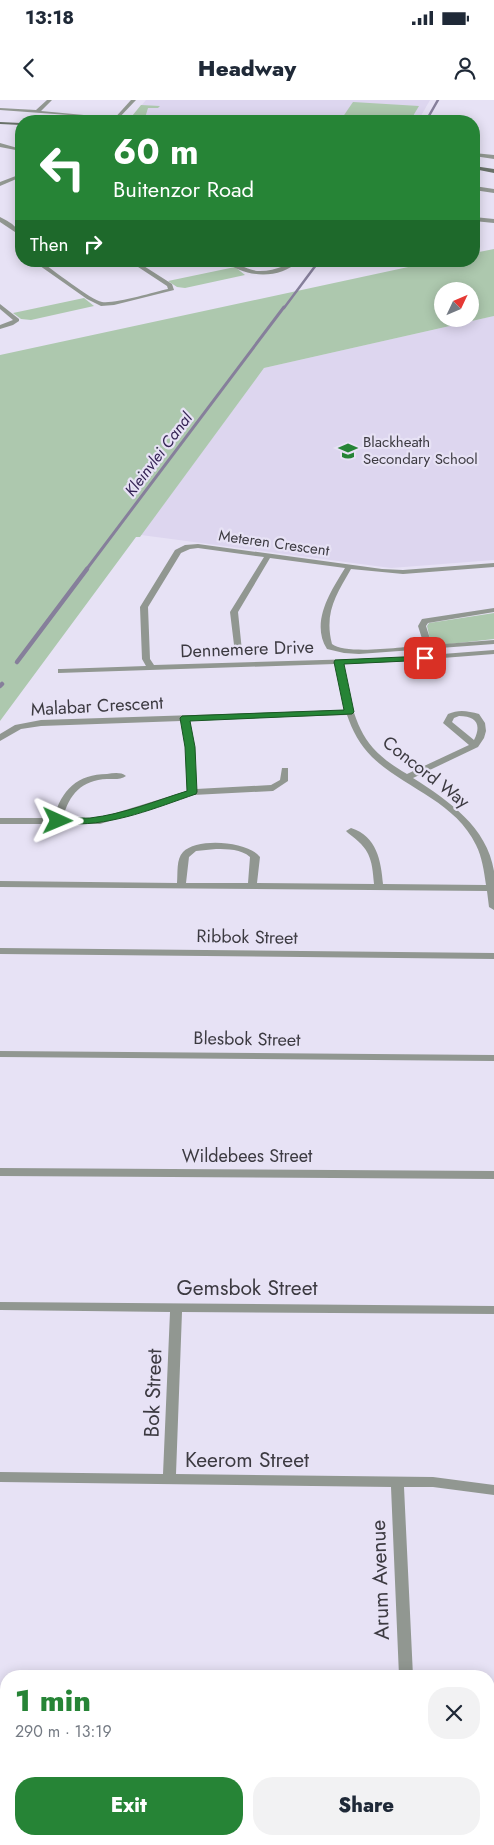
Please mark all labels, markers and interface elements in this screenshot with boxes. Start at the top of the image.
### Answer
text: 13:18 [25,4,74,31]
text: Headway [198,52,296,84]
icon: back [15,54,43,82]
icon: person [451,54,479,82]
text: 60 m [113,127,199,177]
icon: left [30,135,95,200]
text: Buitenzor Road [113,173,254,205]
icon: right [79,230,107,258]
text: Then [30,231,69,258]
north arrow [434,282,479,328]
map controls [434,282,479,327]
water label: Kleinvlei Canal [119,406,198,501]
place label: Blackheath Secondary School [363,431,478,470]
school or university icon: Blackheath Secondary School [337,440,359,462]
street label: Meteren Crescent [217,524,331,562]
street label: Dennemere Drive [180,634,314,664]
pin [404,637,446,679]
icon: arrive [411,644,439,672]
street label: Malabar Crescent [30,690,165,722]
street label: Concord Way [377,730,475,814]
position arrow [31,794,83,846]
street label: Ribbok Street [196,923,299,951]
street label: Blesbok Street [193,1025,301,1053]
street label: Wildebees Street [182,1143,313,1169]
street label: Gemsbok Street [176,1273,318,1303]
street label: Bok Street [136,1348,170,1438]
street label: Keerom Street [185,1445,309,1475]
street label: Arum Avenue [363,1519,397,1641]
text: 1 min [15,1679,91,1722]
button: close [428,1687,480,1739]
text: 290 m · 13:19 [15,1720,112,1743]
button: Exit [15,1777,243,1835]
button: Share [253,1777,480,1835]

